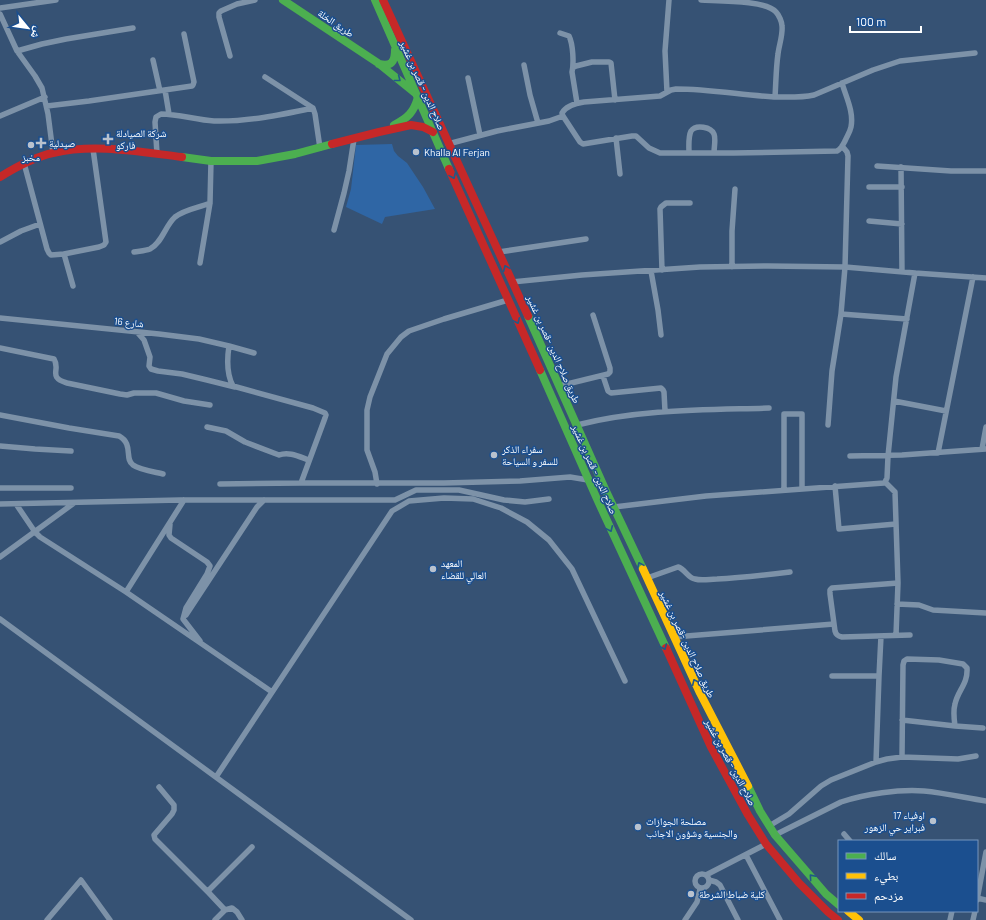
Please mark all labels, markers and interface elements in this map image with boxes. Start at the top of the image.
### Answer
street label: طريق الخلة [315,7,357,40]
north arrow [8,8,48,48]
scale bar [850,8,921,34]
text: 100 m [856,14,886,28]
text: ش [27,24,46,42]
street label: صلاح الدين - قصر بن غشير [397,37,448,132]
one-way arrow [393,74,400,81]
place label: شركة الصيادلة فاركو [116,127,167,151]
marker: شركة الصيادلة فاركو [103,134,113,144]
place label: صيدلية [49,137,76,149]
marker: صيدلية [36,138,46,148]
marker: مخبز [26,140,36,150]
place label: Khalla Al Ferjan [424,146,490,158]
marker: Khalla Al Ferjan [411,147,421,157]
place label: مخبز [21,151,41,163]
one-way arrow [448,172,456,180]
one-way arrow [503,264,511,272]
street label: طريق صلاح الدين -قصر بن غشير [523,292,583,406]
street label: شارع 16 [114,314,145,331]
one-way arrow [512,316,520,324]
street label: صلاح الدين - قصر بن غشير [569,421,620,516]
place label: سفراء الذكر للسفر و السياحة [501,443,558,467]
marker: سفراء الذكر للسفر و السياحة [489,450,499,460]
one-way arrow [605,524,613,532]
place label: المعهد العالي للقضاء [441,557,486,584]
one-way arrow [637,561,645,568]
marker: المعهد العالي للقضاء [428,564,438,574]
street label: طريق صلاح الدين -قصر بن غشير [656,587,718,700]
one-way arrow [659,643,667,650]
one-way arrow [692,679,700,687]
street label: صلاح الدين - قصر بن غشير [702,716,759,808]
place label: اوفياء 17 فبراير حي الزهور [864,809,925,836]
place label: مصلحة الجوازات والجنسية وشؤون الاجانب [646,815,738,840]
marker: اوفياء 17 فبراير حي الزهور [928,816,938,826]
marker: مصلحة الجوازات والجنسية وشؤون الاجانب [633,822,643,832]
legend [838,840,978,912]
text: سالك [874,848,896,862]
text: بطيء [874,868,898,886]
one-way arrow [809,874,816,882]
place label: كلية ضباط الشرطة [699,888,765,900]
text: مزدحم [874,888,903,904]
marker: كلية ضباط الشرطة [686,889,696,899]

